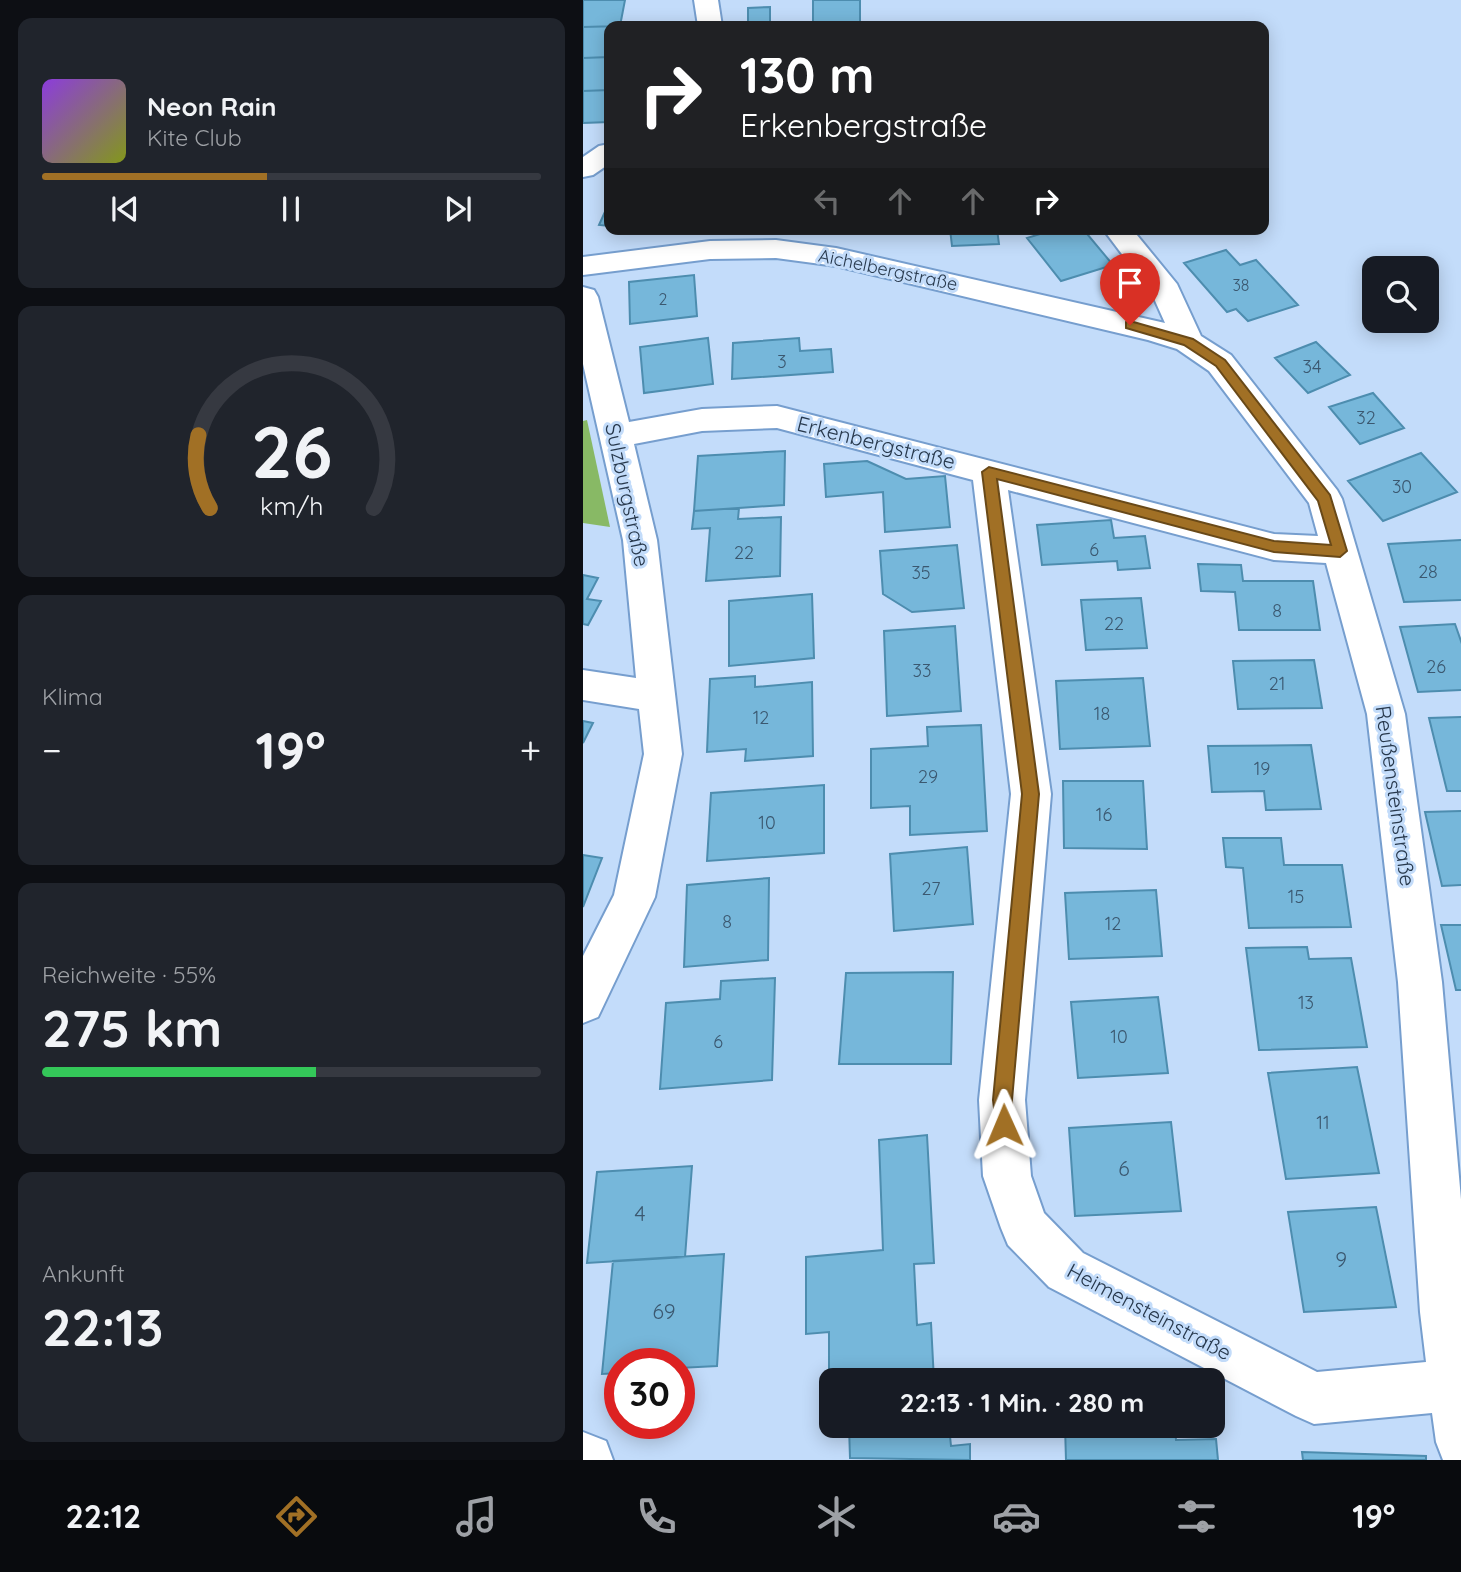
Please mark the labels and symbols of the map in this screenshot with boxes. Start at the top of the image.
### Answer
street label: Aichelbergstraße [817,244,960,295]
pin [1100,253,1160,325]
house number: 38 [1232,275,1250,295]
house number: 2 [659,289,668,309]
house number: 3 [777,350,787,373]
house number: 34 [1303,355,1321,378]
house number: 32 [1356,406,1376,429]
street label: Erkenbergstraße [794,410,958,474]
street label: Sulzburgstraße [600,421,656,569]
house number: 30 [1392,475,1412,498]
house number: 6 [1089,538,1099,561]
house number: 22 [734,541,754,564]
house number: 28 [1418,560,1438,583]
house number: 35 [911,561,931,584]
house number: 8 [1272,599,1282,622]
house number: 22 [1104,612,1124,635]
house number: 26 [1426,655,1446,678]
house number: 33 [913,659,931,682]
house number: 21 [1269,672,1285,695]
house number: 18 [1094,702,1110,725]
street label: Reußensteinstraße [1370,704,1422,888]
house number: 12 [753,706,769,729]
house number: 19 [1254,757,1270,780]
house number: 29 [918,765,938,788]
house number: 16 [1096,803,1112,826]
house number: 10 [758,811,776,834]
house number: 27 [922,877,940,900]
house number: 15 [1288,885,1304,908]
house number: 8 [722,910,732,933]
house number: 12 [1105,912,1121,935]
house number: 13 [1298,991,1314,1014]
house number: 10 [1110,1025,1128,1048]
house number: 6 [713,1030,723,1053]
position arrow [967,1088,1041,1162]
house number: 11 [1316,1111,1330,1134]
house number: 6 [1118,1155,1130,1181]
house number: 4 [634,1200,646,1226]
house number: 9 [1335,1246,1347,1272]
street label: Heimensteinstraße [1063,1257,1236,1365]
house number: 69 [652,1298,676,1324]
speed limit sign: 30 [604,1348,695,1439]

